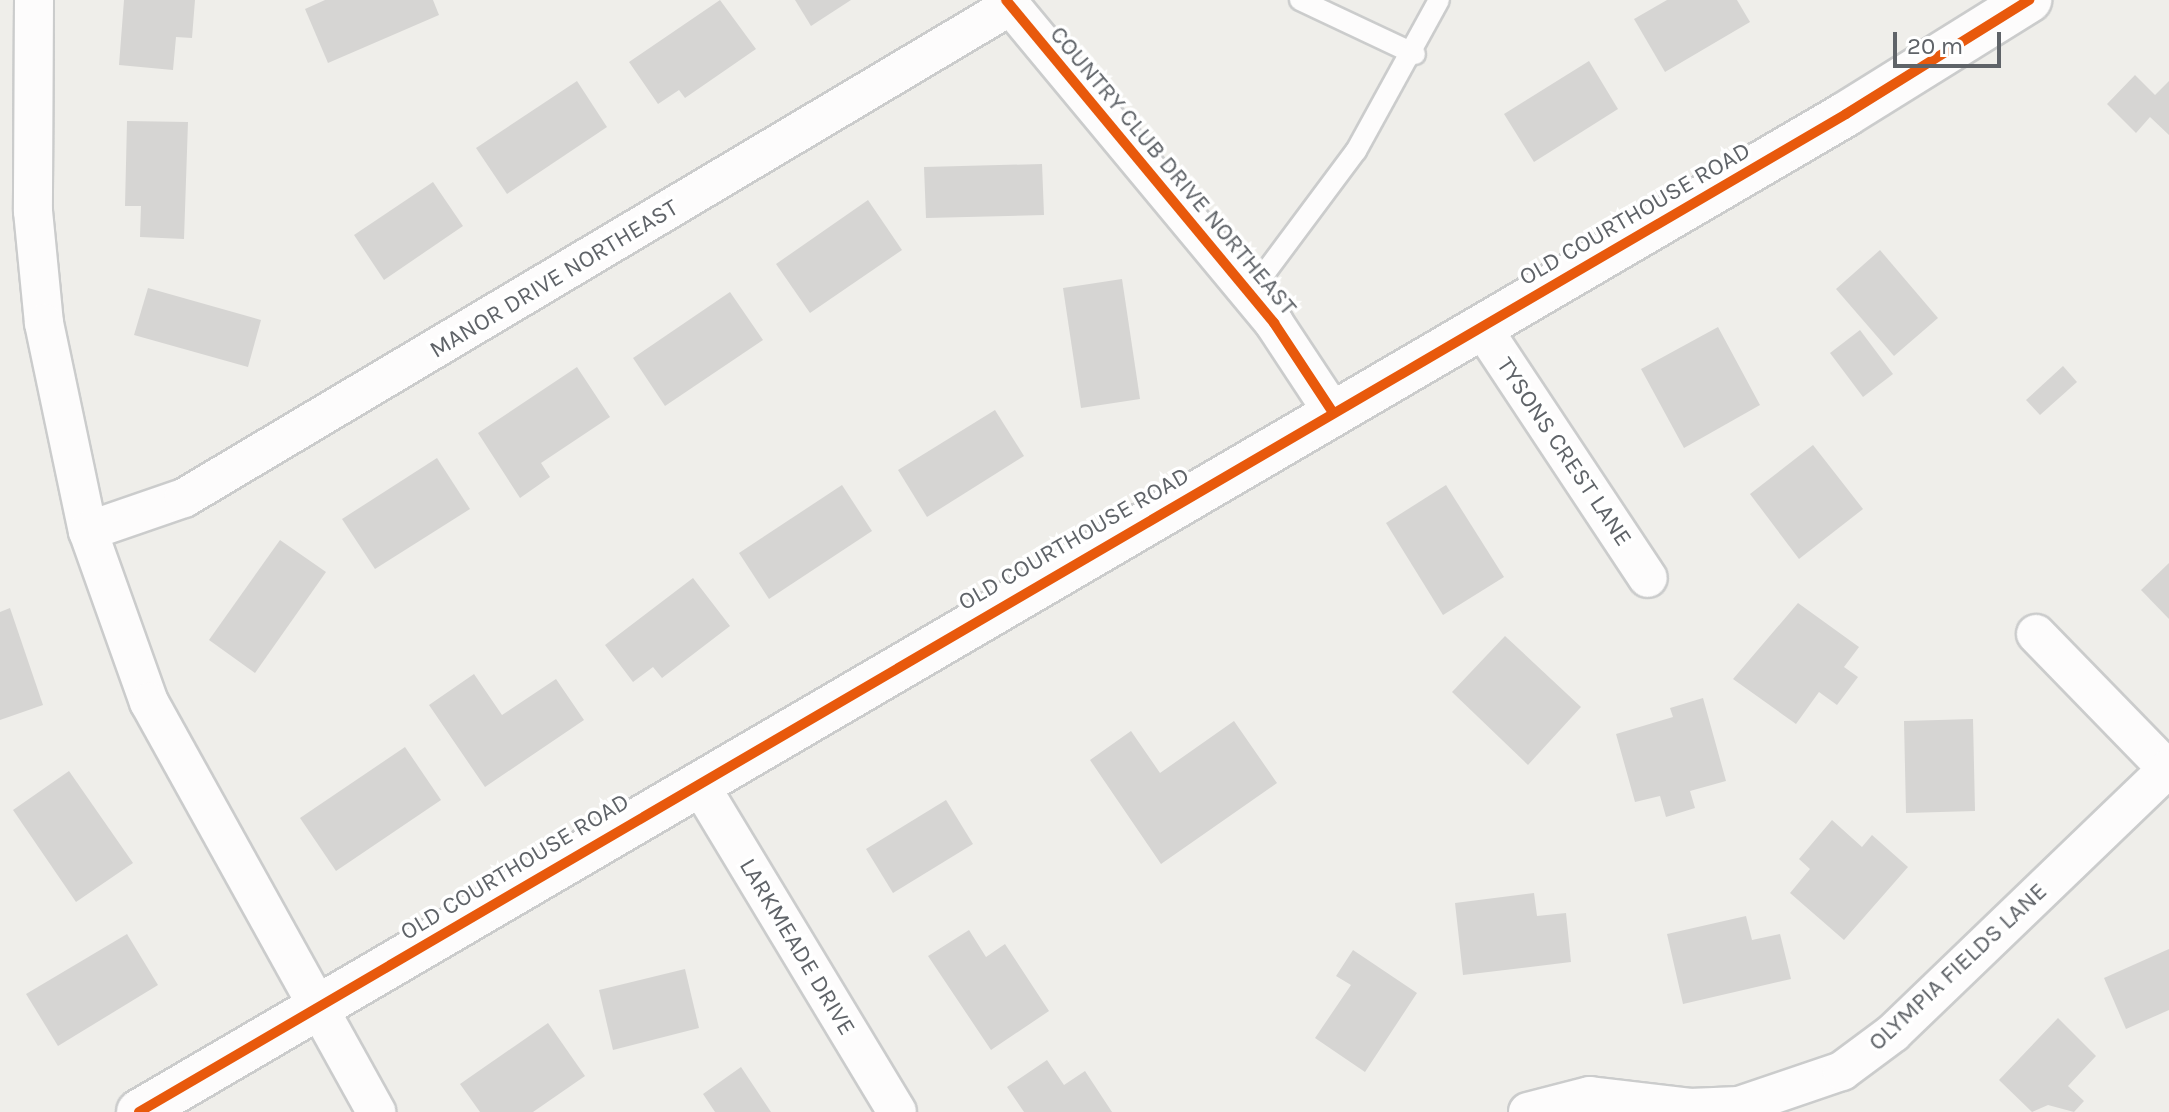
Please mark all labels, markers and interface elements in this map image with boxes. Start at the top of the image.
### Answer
scale bar [1897,16,2005,66]
street label: COUNTRY CLUB DRIVE NORTHEAST [1044,21,1302,321]
text: 20 m [1907,32,1963,60]
street label: OLD COURTHOUSE ROAD [1515,136,1755,292]
street label: MANOR DRIVE NORTHEAST [425,193,683,365]
street label: TYSONS CREST LANE [1490,352,1638,552]
street label: OLD COURTHOUSE ROAD [954,461,1194,617]
street label: OLD COURTHOUSE ROAD [395,787,635,947]
street label: LARKMEADE DRIVE [733,853,861,1041]
street label: OLYMPIA FIELDS LANE [1863,877,2053,1057]

